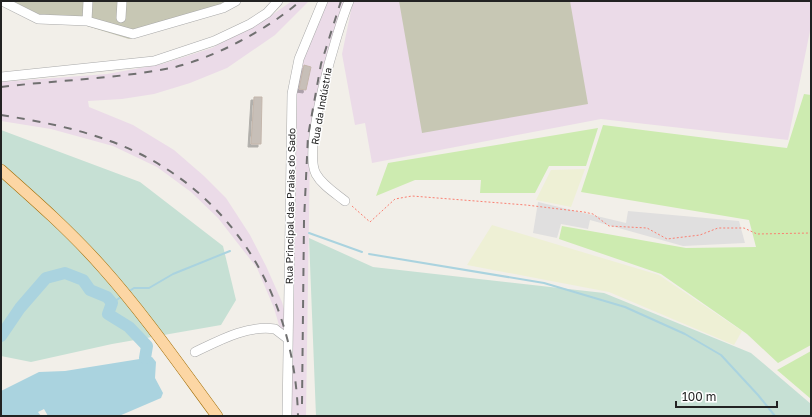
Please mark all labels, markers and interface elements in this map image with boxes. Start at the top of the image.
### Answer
street label: Rua da Indústria [308,66,334,146]
street label: Rua Principal das Praias do Sado [283,128,297,284]
scale bar [676,383,777,409]
text: 100 m [682,389,716,404]

